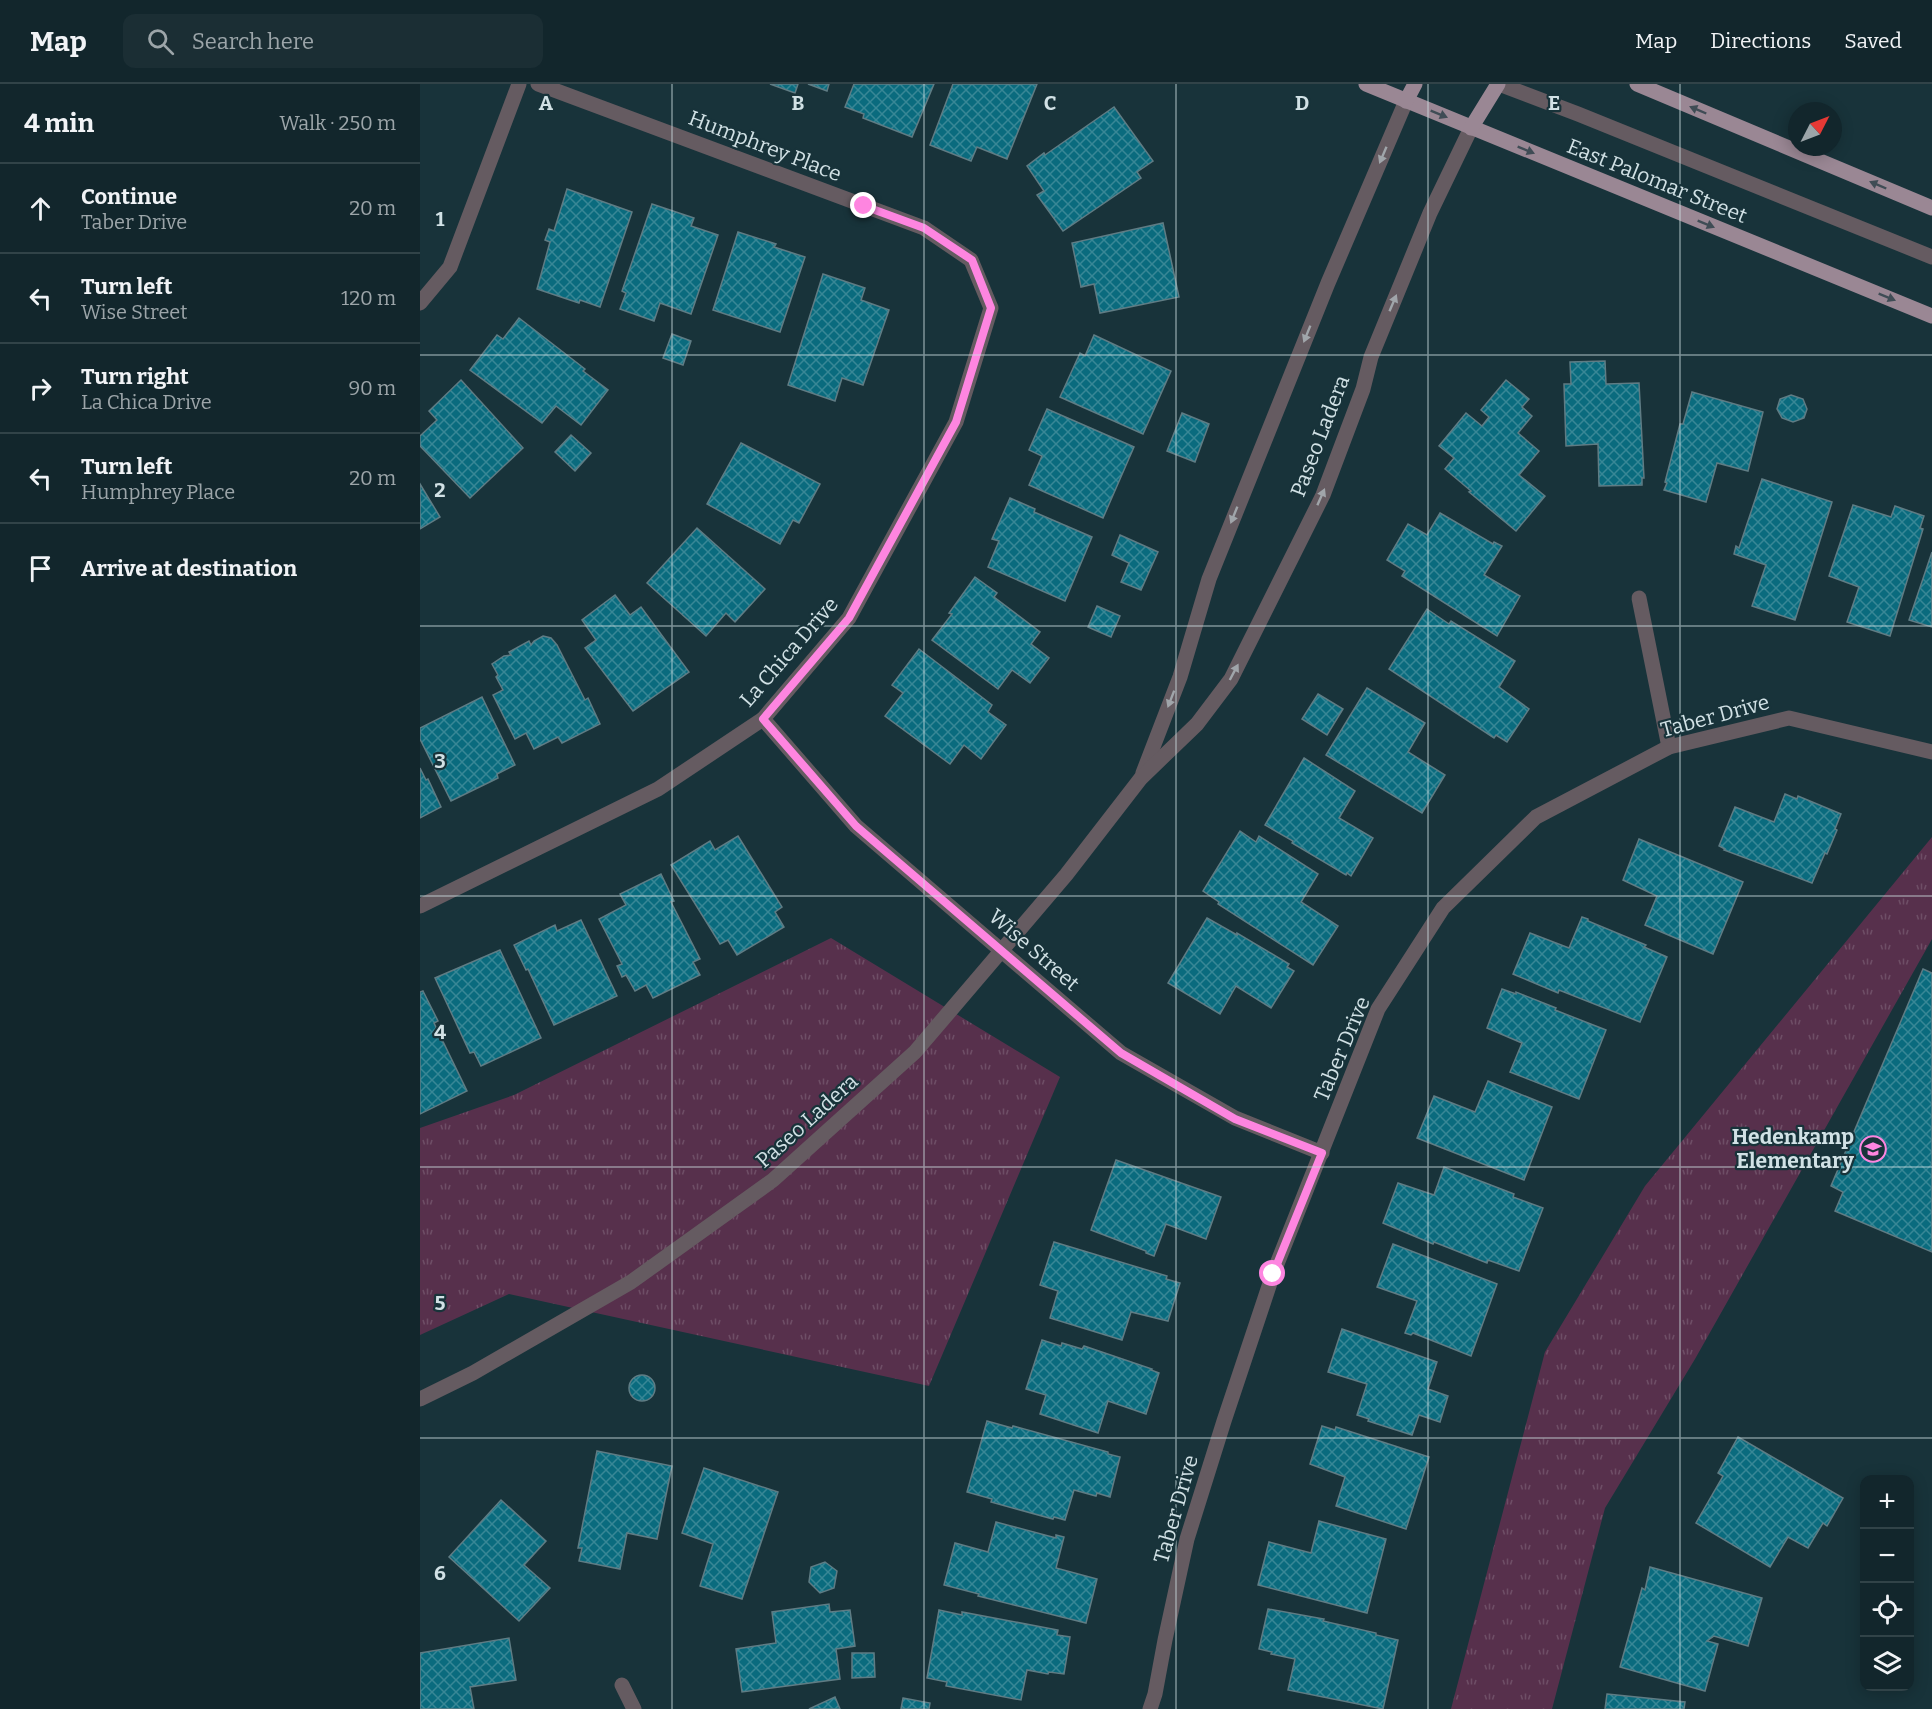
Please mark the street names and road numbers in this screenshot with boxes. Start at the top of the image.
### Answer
street label: Humphrey Place [685,105,845,187]
street label: East Palomar Street [1563,133,1751,229]
street label: Paseo Ladera [1285,371,1355,500]
street label: La Chica Drive [734,592,844,712]
street label: Taber Drive [1658,689,1772,743]
street label: Wise Street [983,904,1085,997]
street label: Taber Drive [1308,993,1376,1105]
street label: Paseo Ladera [751,1068,864,1174]
street label: Taber Drive [1148,1452,1204,1566]

